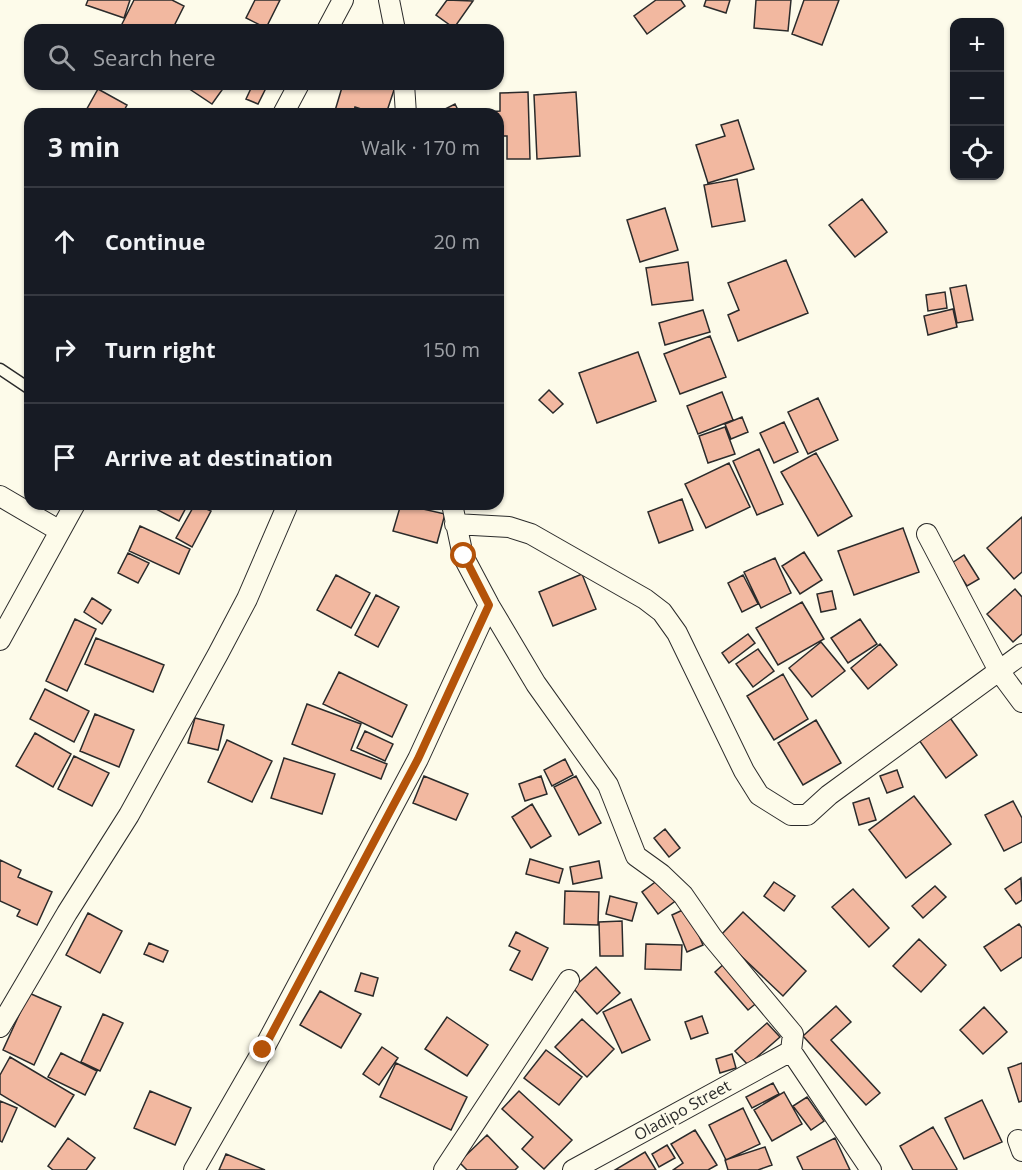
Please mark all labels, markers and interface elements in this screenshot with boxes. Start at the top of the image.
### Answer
map controls [950,18,1004,180]
button: + [950,18,1004,72]
search box [24,24,504,90]
icon: search [45,41,78,74]
text: Search here [93,42,216,72]
button: − [950,72,1004,126]
button: locate [950,126,1004,180]
text: 3 min [48,129,120,165]
text: Walk · 170 m [361,134,480,161]
icon: ahead [48,225,81,258]
text: Continue [105,226,205,256]
text: 20 m [433,228,480,255]
icon: right [48,333,81,366]
text: Turn right [105,334,216,364]
text: 150 m [422,336,480,363]
icon: arrive [48,441,81,474]
text: Arrive at destination [105,442,333,472]
route start [450,542,476,568]
route end [249,1036,275,1062]
street label: Oladipo Street [630,1074,735,1146]

